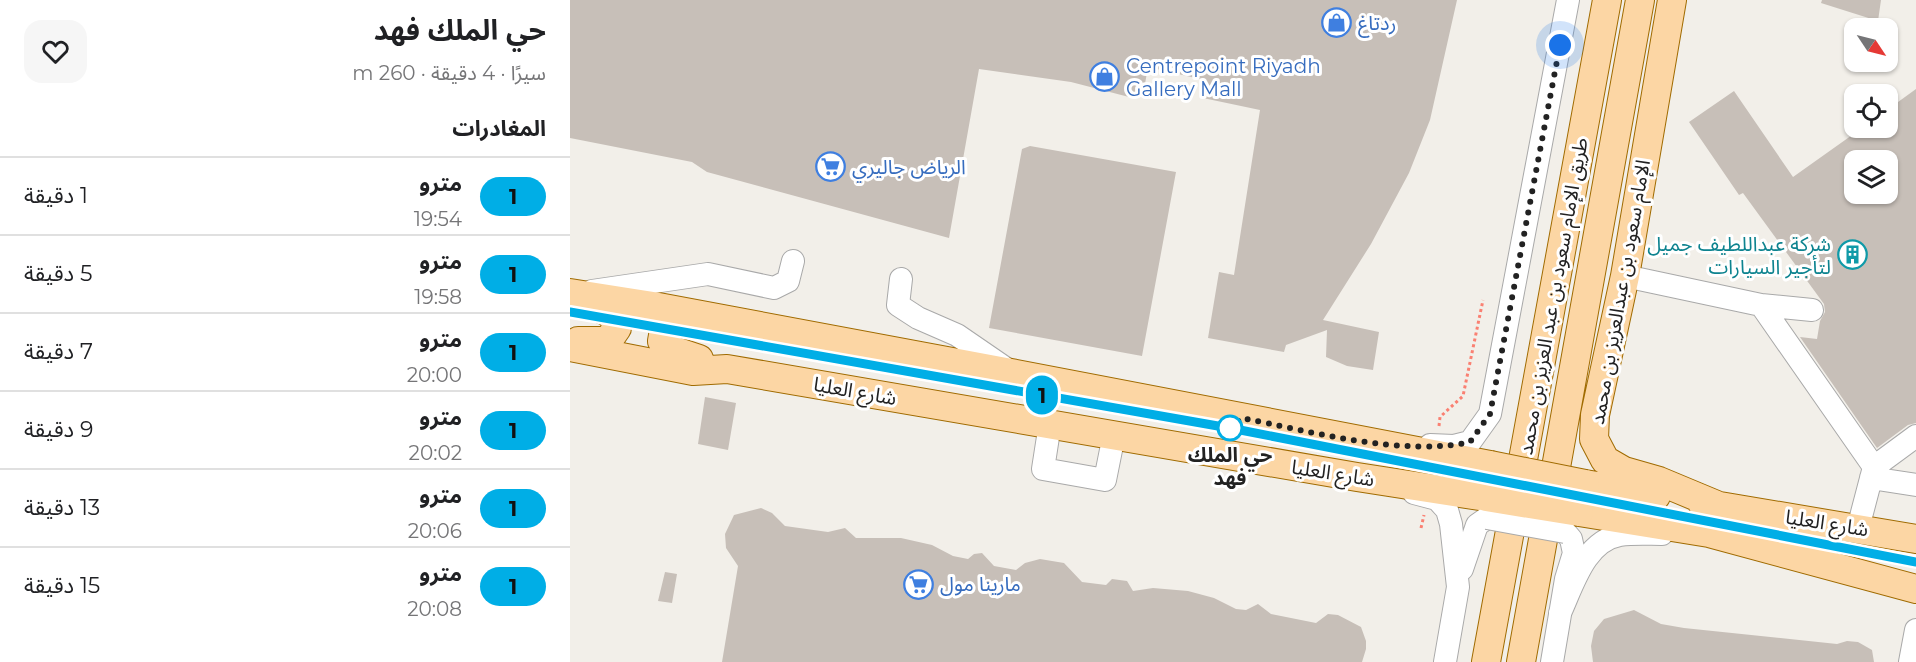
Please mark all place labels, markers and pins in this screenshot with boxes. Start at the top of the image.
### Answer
shop icon: ردتاغ [1321,7,1353,39]
place label: ردتاغ [1358,11,1396,38]
place label: Centrepoint Riyadh Gallery Mall [1126,54,1321,101]
shop icon: Centrepoint Riyadh Gallery Mall [1089,61,1121,93]
supermarket icon: الرياض جاليري [815,151,847,183]
place label: الرياض جاليري [852,155,966,183]
place label: شركة عبداللطيف جميل لتأجير السيارات [1647,232,1831,279]
building icon: شركة عبداللطيف جميل لتأجير السيارات [1836,239,1868,271]
marker: حي الملك فهد [1217,415,1243,441]
place label: حي الملك فهد [1188,443,1273,490]
supermarket icon: مارينا مول [903,568,935,600]
place label: مارينا مول [940,572,1021,596]

